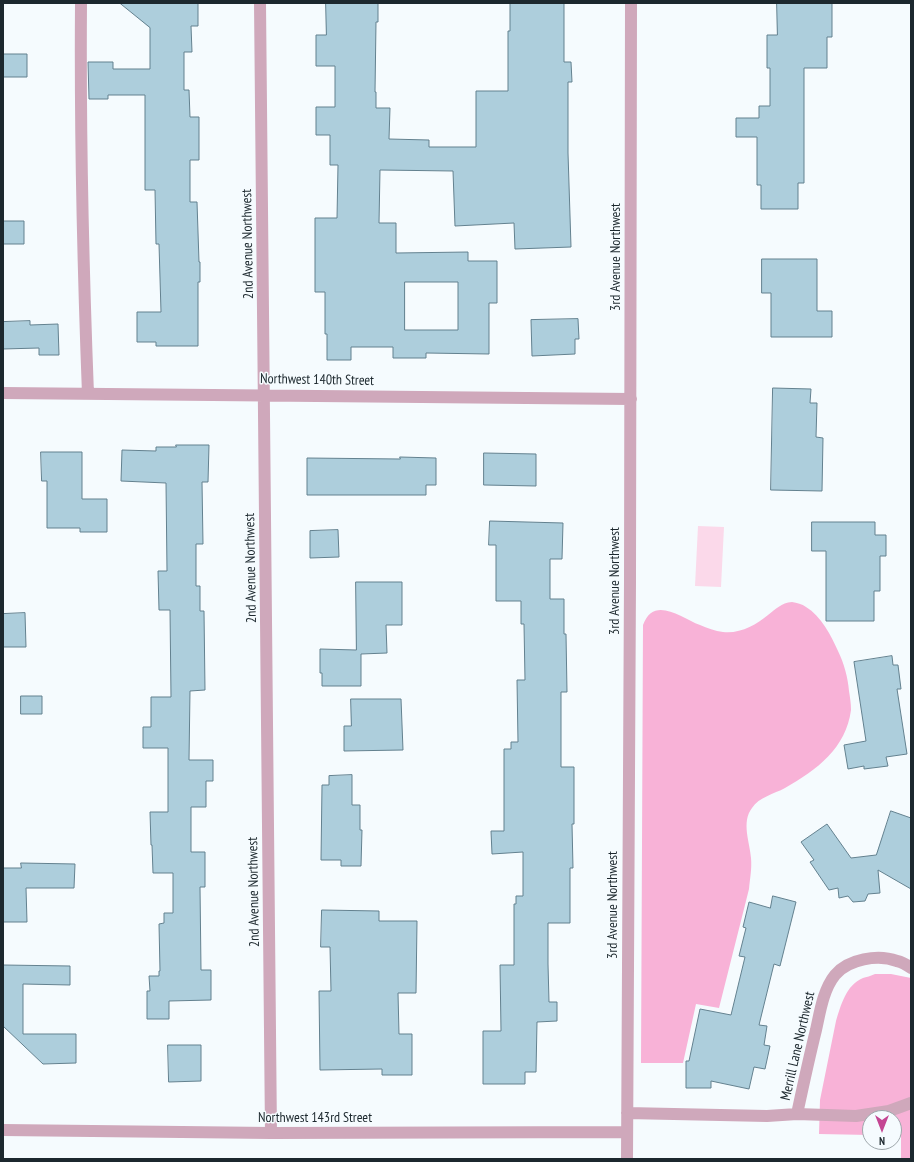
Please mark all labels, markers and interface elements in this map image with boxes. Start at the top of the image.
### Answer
street label: 2nd Avenue Northwest [239,189,257,299]
street label: 3rd Avenue Northwest [608,203,624,311]
street label: Northwest 140th Street [260,371,374,389]
street label: 2nd Avenue Northwest [242,513,260,623]
street label: 3rd Avenue Northwest [607,527,623,635]
street label: 2nd Avenue Northwest [245,837,263,947]
street label: 3rd Avenue Northwest [605,851,621,959]
street label: Merrill Lane Northwest [777,990,819,1102]
street label: Northwest 143rd Street [258,1110,372,1126]
north arrow [862,1110,902,1150]
text: N [879,1134,885,1148]

